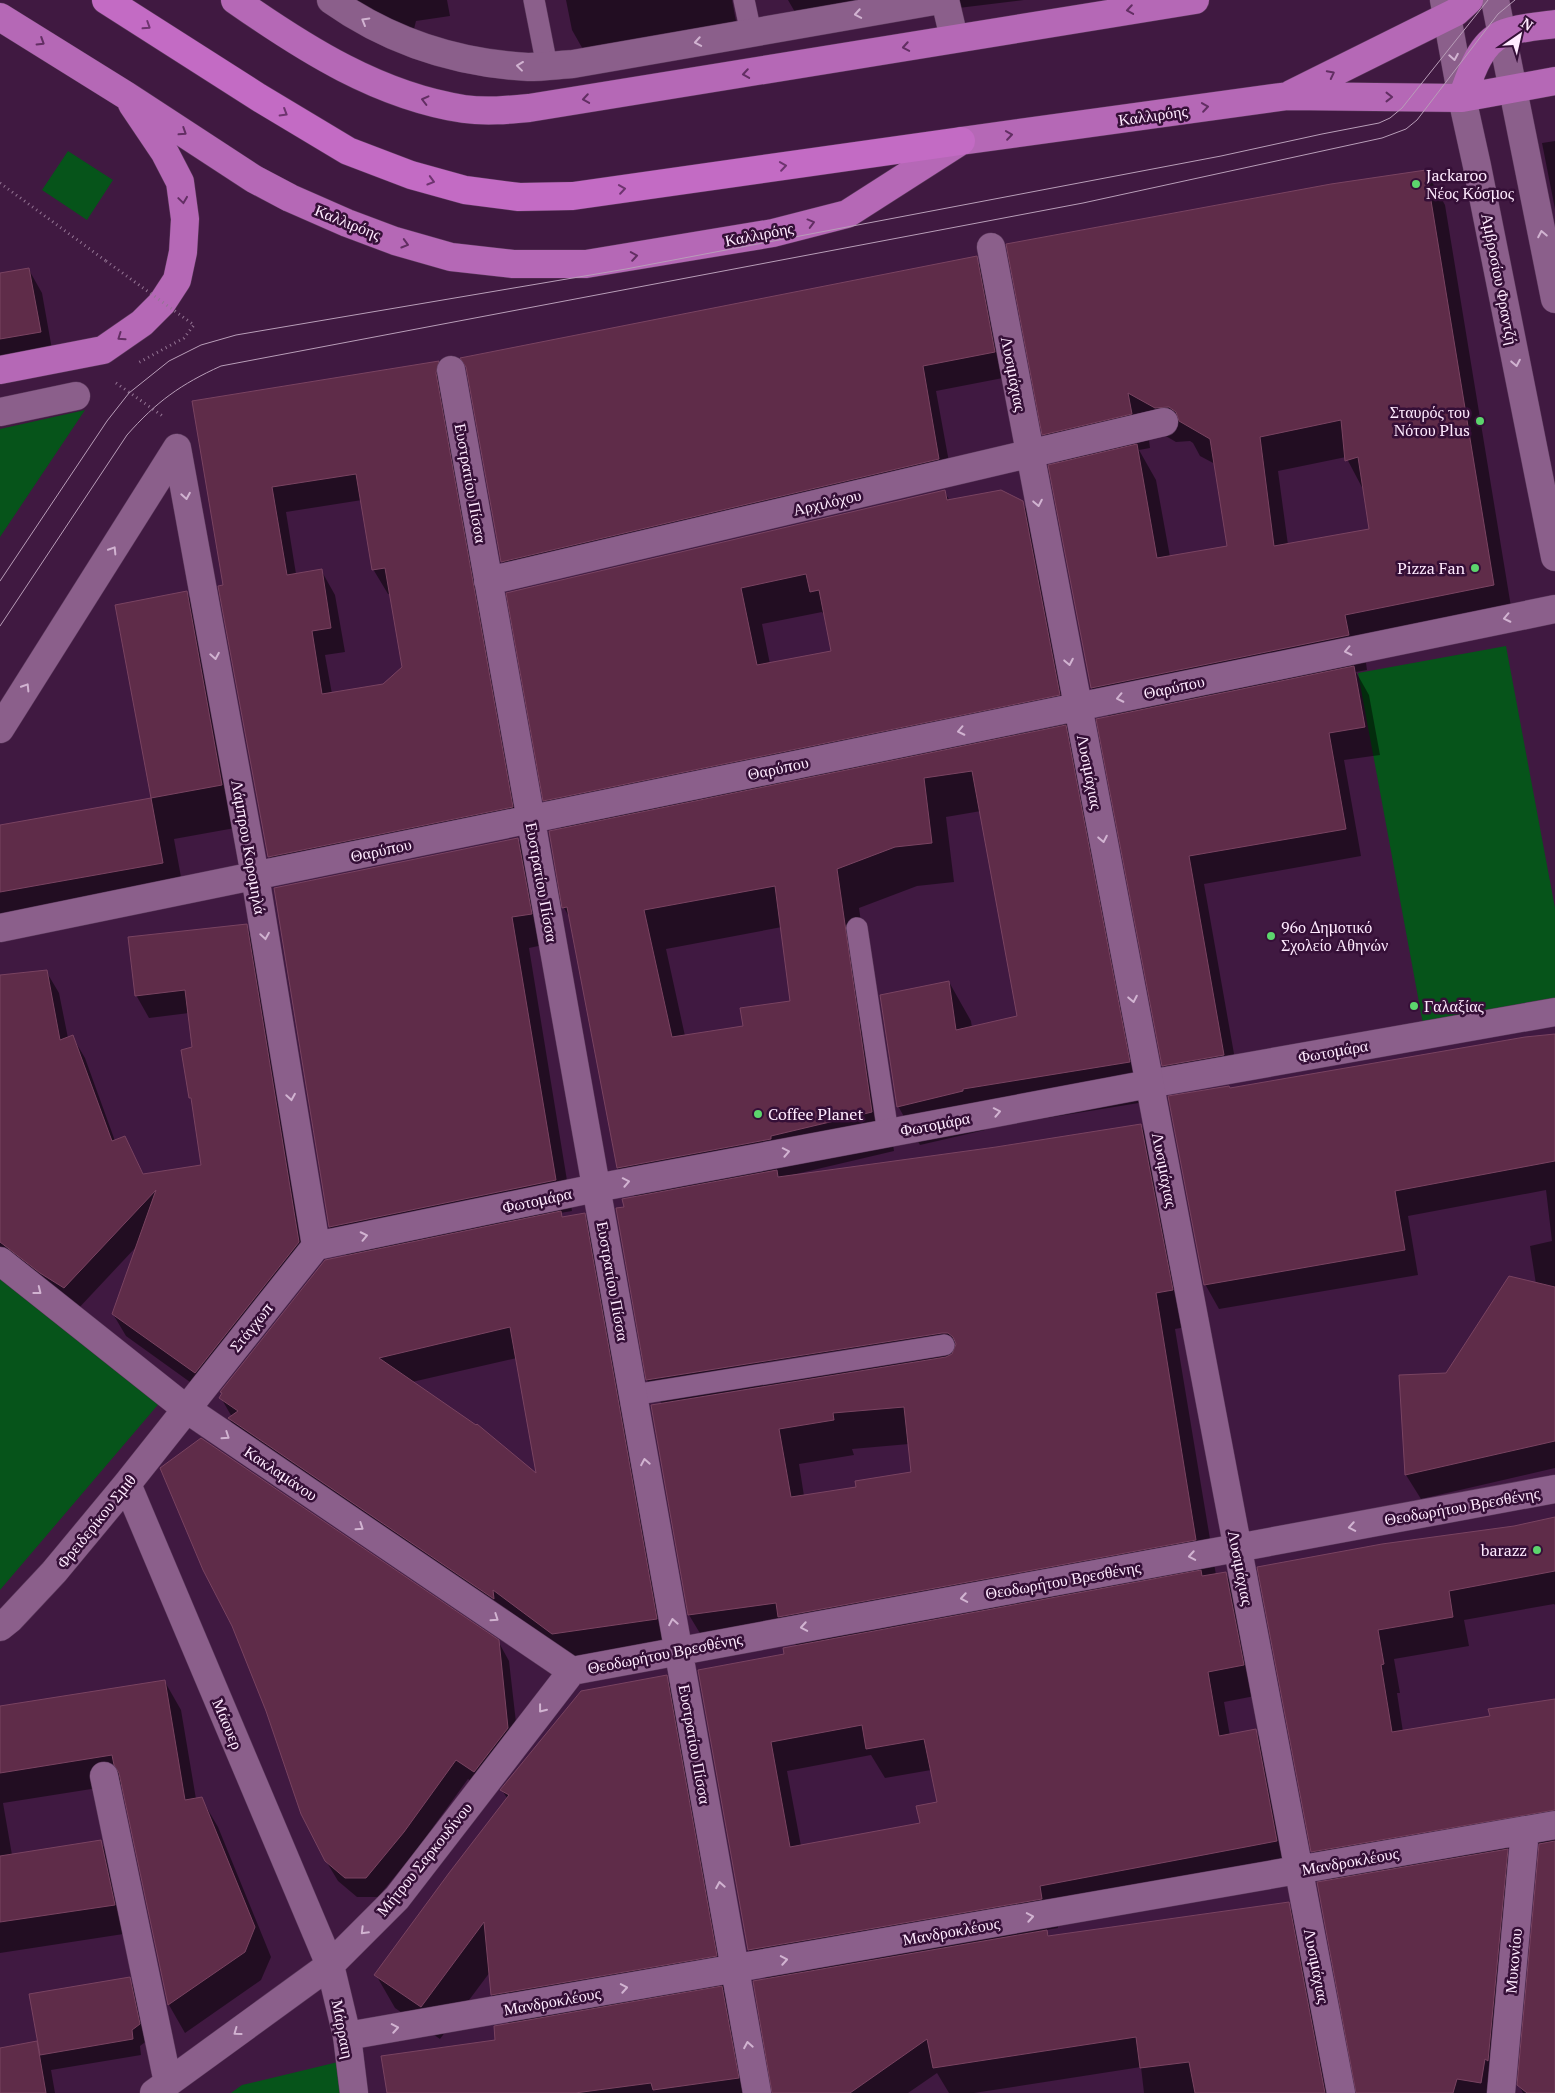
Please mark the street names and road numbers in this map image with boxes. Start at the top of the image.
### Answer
street label: Καλλιρόης [1117,99,1190,131]
street label: Καλλιρόης [312,199,385,245]
street label: Αμβροσίου Φραντζή [1476,211,1524,347]
street label: Καλλιρόης [723,216,796,251]
street label: Λυσιμάχιας [996,335,1032,414]
street label: Ευστρατίου Πίσσα [450,421,492,545]
street label: Αρχιλόχου [791,483,863,521]
street label: Θαρύπου [1142,670,1206,704]
street label: Λυσιμάχιας [1072,733,1108,812]
street label: Θαρύπου [746,751,810,785]
street label: Λάμπρου Κορομηλά [226,778,272,916]
street label: Ευστρατίου Πίσσα [521,820,563,944]
street label: Θαρύπου [349,833,413,867]
street label: Φωτομάρα [1296,1034,1370,1068]
street label: Φωτομάρα [898,1106,972,1142]
street label: Λυσιμάχιας [1147,1131,1183,1210]
street label: Φωτομάρα [500,1182,574,1218]
street label: Ευστρατίου Πίσσα [592,1219,634,1343]
street label: Στάγχωπ [224,1297,278,1356]
street label: Κακλαμάνου [240,1440,322,1506]
street label: Φρειδερίκου Σμιθ [51,1469,141,1573]
street label: Θεοδωρήτου Βρεσθένης [1383,1481,1542,1530]
street label: Λυσιμάχιας [1223,1529,1259,1608]
street label: Θεοδωρήτου Βρεσθένης [984,1555,1143,1604]
street label: Θεοδωρήτου Βρεσθένης [586,1627,745,1679]
street label: Ευστρατίου Πίσσα [674,1682,716,1806]
street label: Μάουερ [207,1695,249,1753]
street label: Μήτρου Σαρκουδίνου [371,1797,477,1921]
street label: Μανδροκλέους [1300,1842,1401,1880]
street label: Μανδροκλέους [901,1912,1002,1950]
street label: Λυσιμάχιας [1299,1927,1335,2006]
street label: Μυκονίου [1499,1927,1527,1994]
street label: Μανδροκλέους [502,1982,603,2020]
street label: Μάρραιη [327,1998,359,2060]

